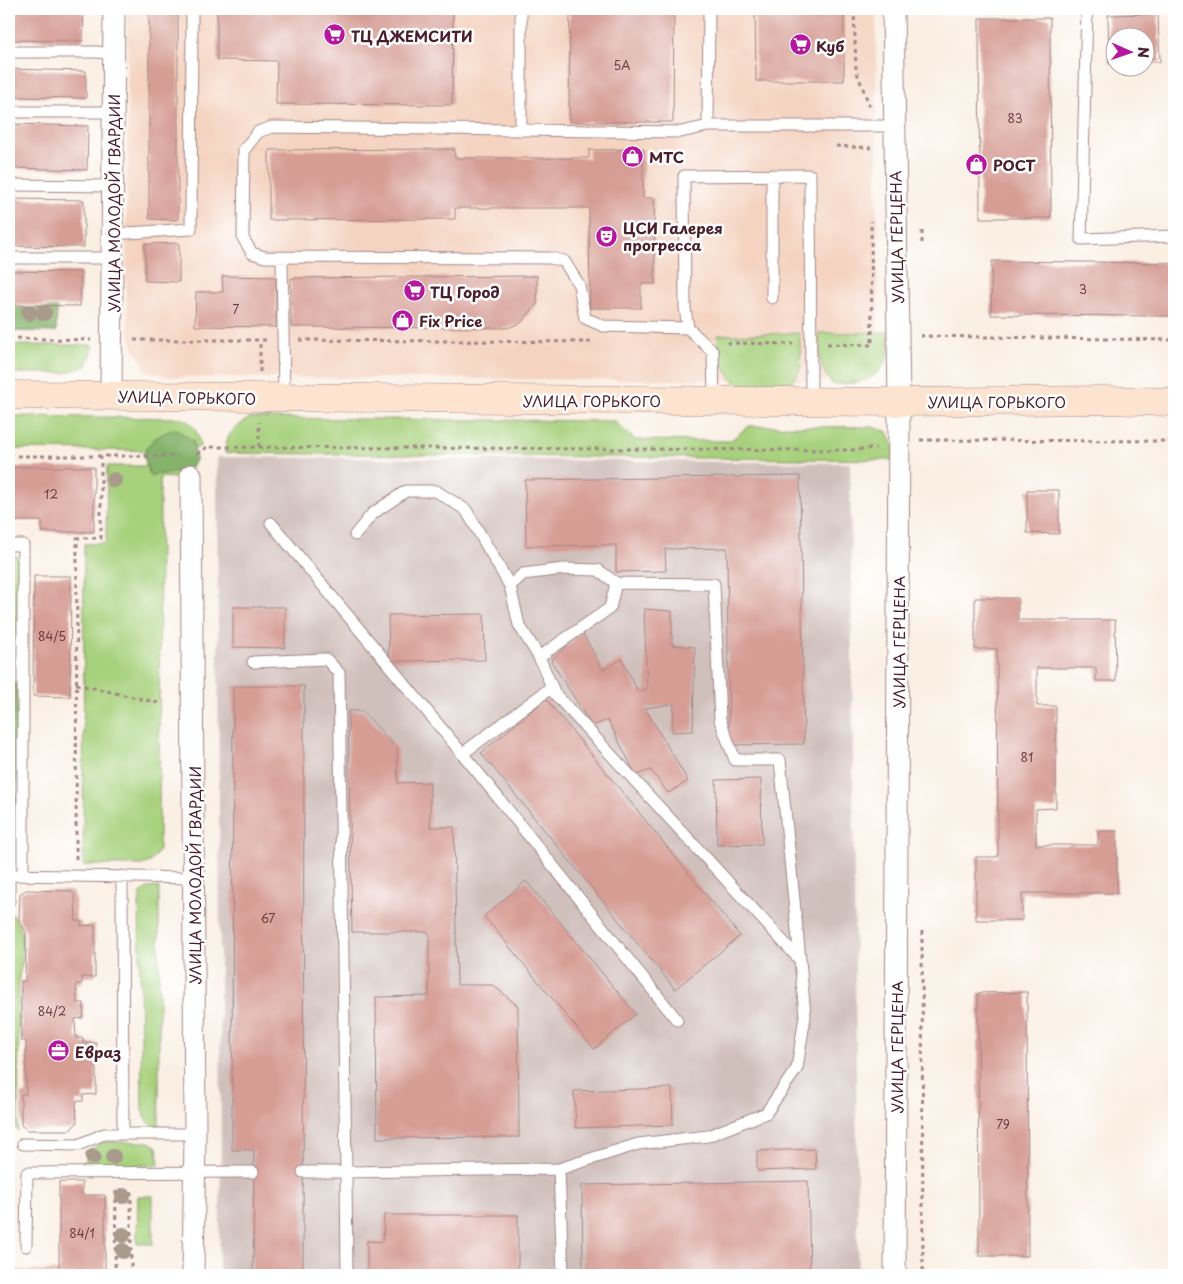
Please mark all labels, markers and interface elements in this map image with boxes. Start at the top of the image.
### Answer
supermarket icon: ТЦ ДЖЕМСИТИ [323,23,347,47]
place label: ТЦ ДЖЕМСИТИ [351,24,473,47]
north arrow [1106,28,1156,78]
supermarket icon: Куб [788,33,812,57]
place label: Куб [816,34,844,57]
text: N [1133,47,1154,58]
house number: 5А [614,56,630,74]
street label: УЛИЦА МОЛОДОЙ ГВАРДИИ [102,94,125,312]
house number: 83 [1007,109,1023,127]
shop icon: МТС [621,144,645,168]
place label: МТС [649,145,684,168]
shop icon: РОСТ [965,152,989,176]
place label: РОСТ [993,153,1035,176]
street label: УЛИЦА ГЕРЦЕНА [883,170,909,304]
place label: ЦСИ Галерея прогресса [623,216,723,256]
theatre icon: ЦСИ Галерея прогресса [595,224,619,248]
supermarket icon: ТЦ Город [402,279,426,303]
place label: ТЦ Город [430,280,500,303]
house number: 3 [1079,280,1087,298]
house number: 7 [233,300,240,318]
shop icon: Fix Price [391,308,415,332]
place label: Fix Price [419,309,482,332]
street label: УЛИЦА ГОРЬКОГО [118,384,256,410]
street label: УЛИЦА ГОРЬКОГО [523,389,661,412]
street label: УЛИЦА ГОРЬКОГО [928,390,1066,413]
house number: 12 [44,485,58,503]
street label: УЛИЦА ГЕРЦЕНА [887,576,910,708]
house number: 84/5 [38,627,66,645]
house number: 81 [1021,748,1033,766]
street label: УЛИЦА МОЛОДОЙ ГВАРДИИ [183,766,206,984]
house number: 67 [261,909,276,927]
street label: УЛИЦА ГЕРЦЕНА [885,981,908,1113]
house number: 84/2 [38,1002,66,1020]
office icon: Евраз [47,1039,71,1063]
place label: Евраз [75,1040,121,1063]
house number: 79 [996,1115,1010,1133]
house number: 84/1 [69,1224,95,1242]

